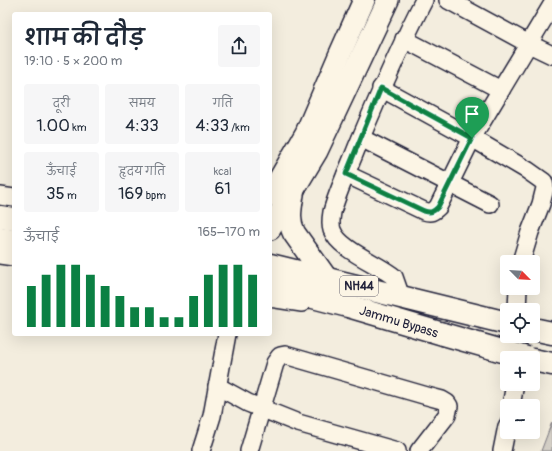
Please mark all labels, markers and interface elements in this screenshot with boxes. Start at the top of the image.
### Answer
text: शाम की दौड़ [24,24,145,52]
button: share [218,25,260,67]
text: 19:10 · 5 × 200 m [24,53,122,69]
text: दूरी [53,97,70,110]
text: समय [129,97,155,110]
text: गति [213,97,233,110]
pin [455,97,489,138]
icon: arrive [461,103,483,125]
text: 1.00 [36,115,70,136]
text: 4:33 [125,115,159,136]
text: 4:33 [196,115,229,136]
text: km [70,121,87,134]
text: /km [229,121,250,134]
text: ऊँचाई [47,165,76,178]
text: हृदय गति [119,165,165,178]
text: kcal [214,165,232,178]
text: 61 [214,178,231,199]
text: 35 [46,183,65,204]
text: 169 [118,183,143,204]
text: m [65,189,77,202]
text: bpm [143,189,166,202]
text: 165–170 m [197,224,260,240]
text: ऊँचाई [24,229,59,245]
north arrow [500,255,540,295]
map controls [500,255,540,439]
road number: NH44 [340,276,378,296]
street label: Jammu Bypass [357,302,440,342]
button: locate [500,303,540,343]
button: + [500,351,540,391]
button: − [500,399,540,439]

